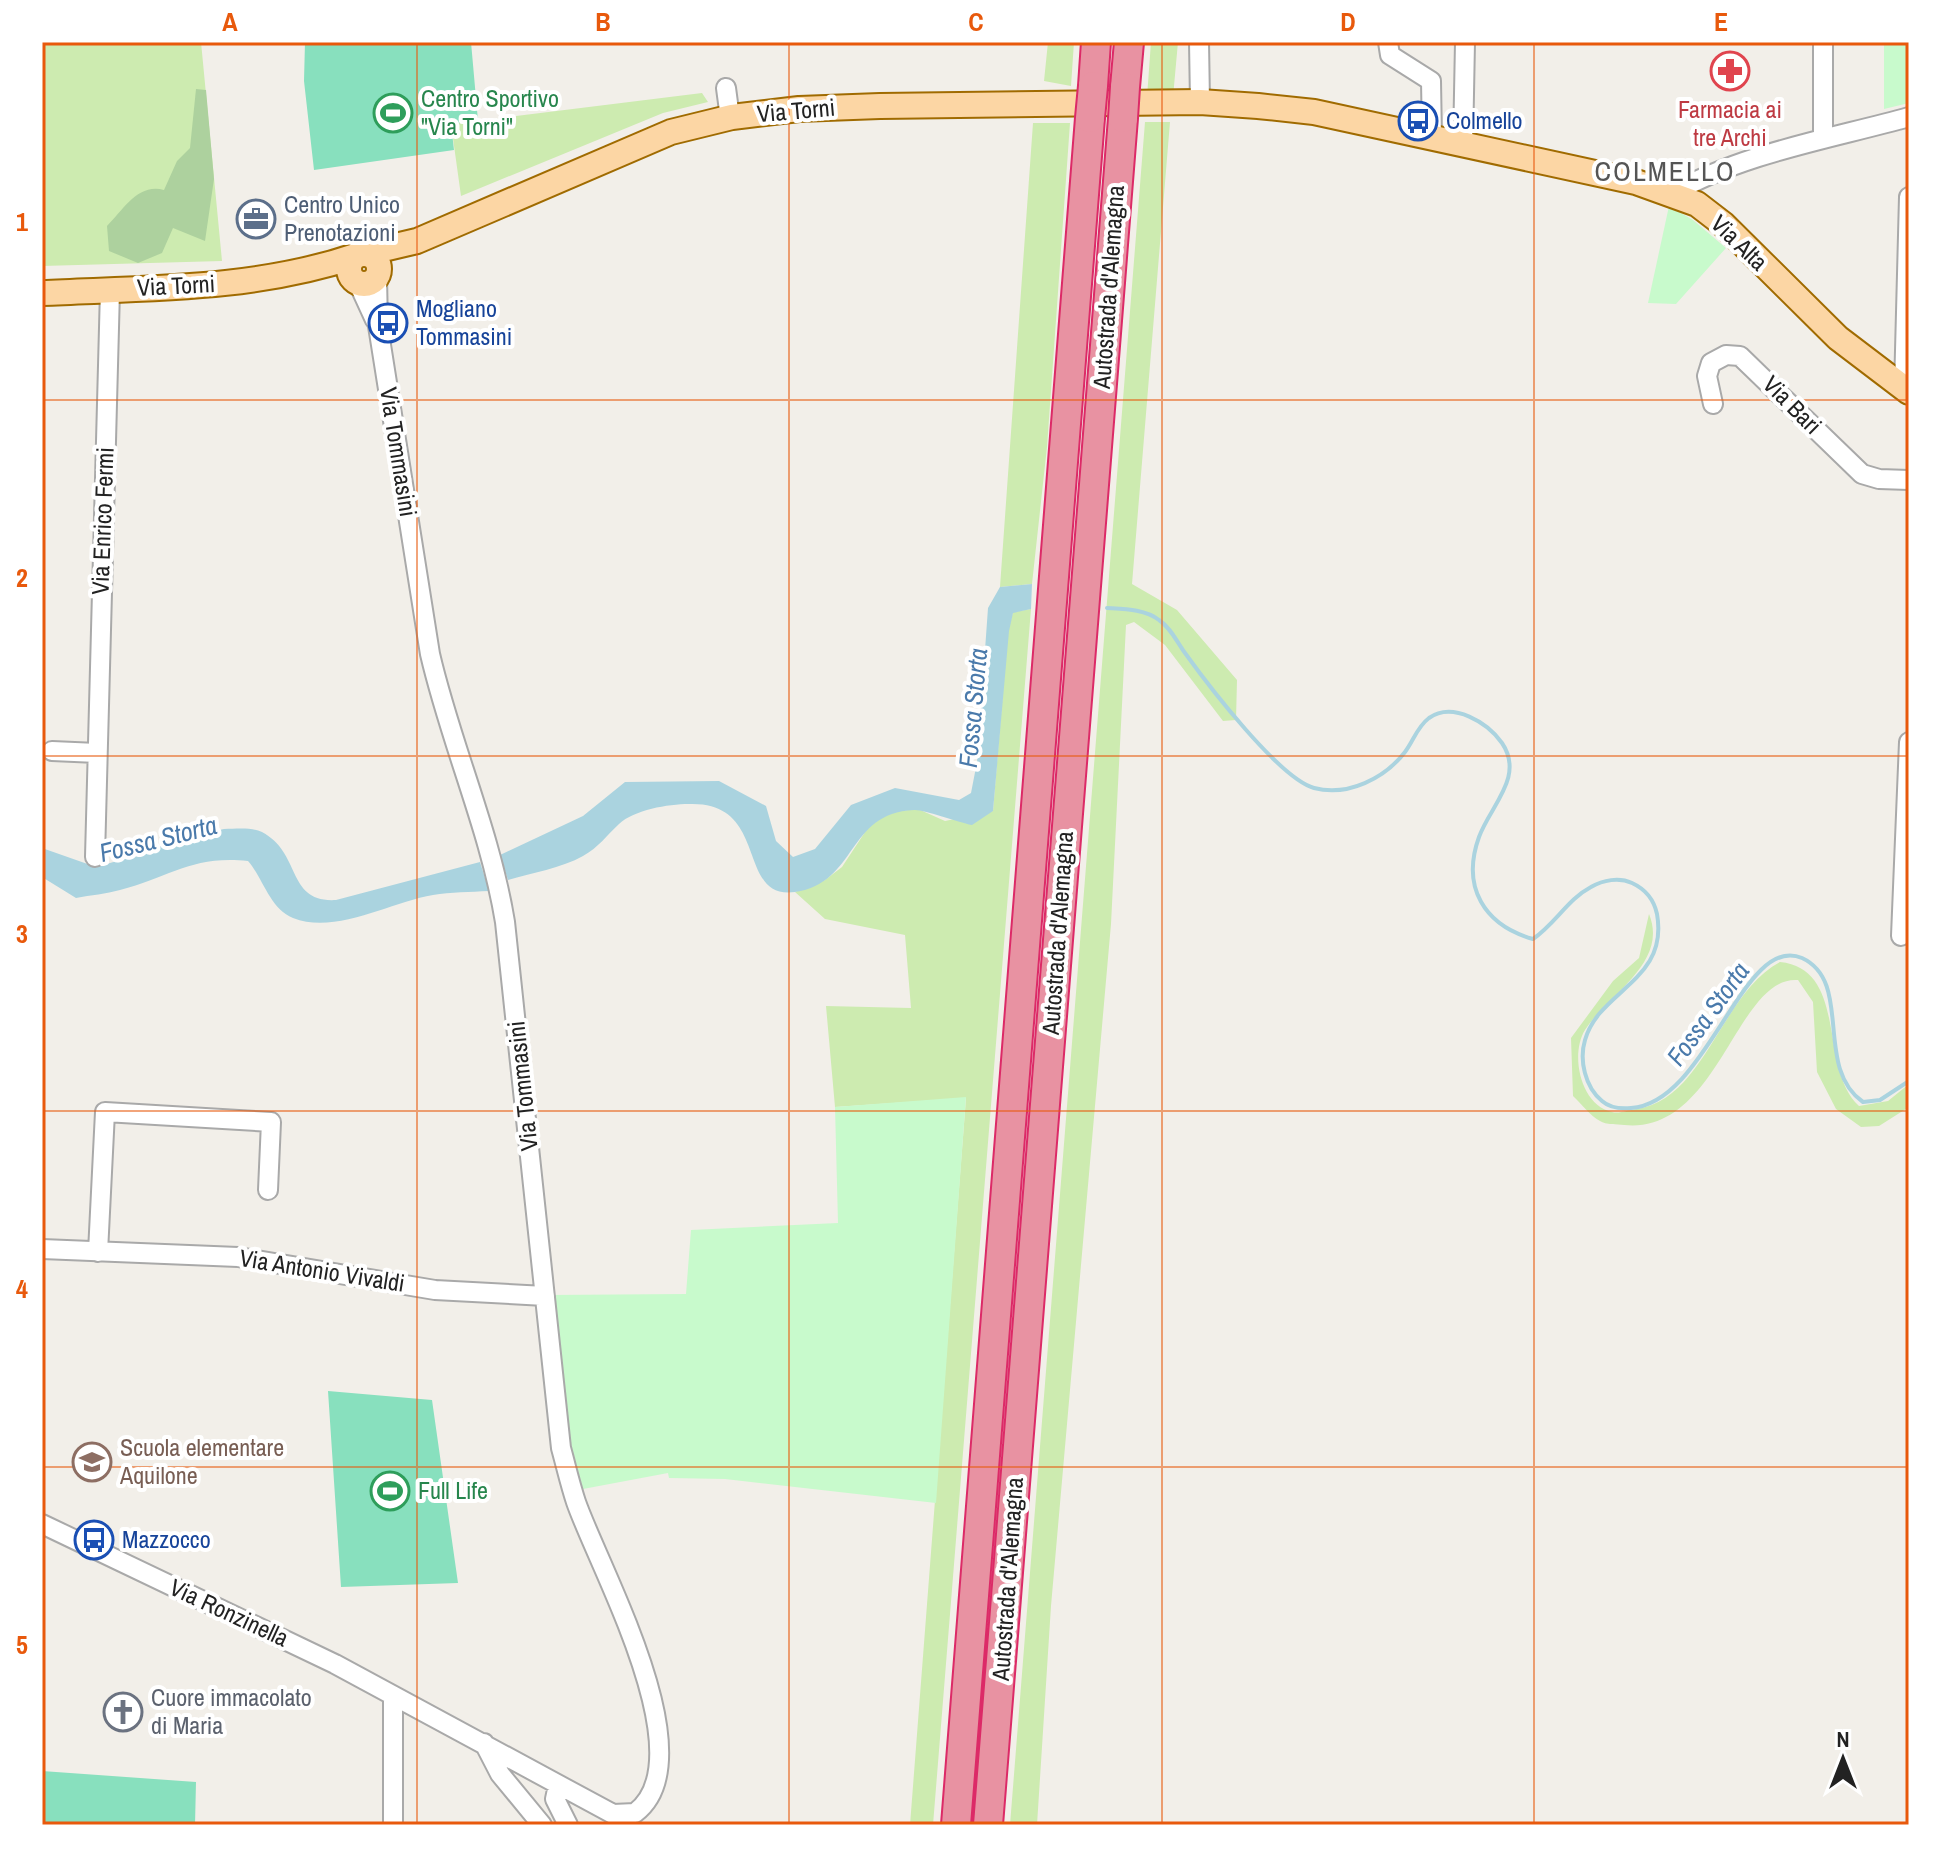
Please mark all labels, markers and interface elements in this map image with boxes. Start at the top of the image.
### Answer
text: A [222,4,238,39]
text: B [595,4,611,39]
text: C [968,4,984,39]
text: D [1340,4,1356,39]
text: E [1714,4,1728,39]
pharmacy icon: Farmacia ai tre Archi [1709,50,1751,92]
place label: Centro Sportivo "Via Torni" [421,82,559,142]
street label: Via Torni [756,91,836,129]
sports icon: Centro Sportivo "Via Torni" [372,92,414,134]
place label: Farmacia ai tre Archi [1678,93,1782,153]
bus stop icon: Colmello [1397,100,1439,142]
place label: Colmello [1446,104,1523,136]
district label: COLMELLO [1594,152,1736,190]
street label: Autostrada d'Alemagna [1085,184,1131,391]
place label: Centro Unico Prenotazioni [284,188,400,248]
office icon: Centro Unico Prenotazioni [235,198,277,240]
text: 1 [16,204,28,239]
street label: Via Alta [1704,207,1775,277]
street label: Via Torni [136,267,216,303]
place label: Mogliano Tommasini [416,292,512,352]
bus stop icon: Mogliano Tommasini [367,302,409,344]
street label: Via Bari [1756,368,1829,441]
street label: Via Tommasini [373,385,425,519]
street label: Via Enrico Fermi [83,447,121,595]
text: 2 [16,560,28,595]
water label: Fossa Storta [950,646,995,769]
water label: Fossa Storta [95,807,221,870]
street label: Autostrada d'Alemagna [1034,830,1080,1037]
text: 3 [16,916,28,951]
water label: Fossa Storta [1658,955,1757,1073]
street label: Via Tommasini [499,1019,545,1153]
street label: Via Antonio Vivaldi [237,1241,407,1299]
text: 4 [16,1271,28,1306]
place label: Scuola elementare Aquilone [119,1431,284,1491]
school or university icon: Scuola elementare Aquilone [71,1441,113,1483]
sports icon: Full Life [369,1470,411,1512]
place label: Full Life [418,1474,488,1506]
street label: Autostrada d'Alemagna [984,1476,1030,1683]
bus stop icon: Mazzocco [73,1519,115,1561]
place label: Mazzocco [122,1523,211,1555]
street label: Via Ronzinella [165,1571,294,1654]
text: 5 [16,1627,28,1662]
place label: Cuore immacolato di Maria [151,1681,312,1741]
church icon: Cuore immacolato di Maria [102,1691,144,1733]
north arrow [1803,1719,1883,1799]
text: N [1836,1724,1850,1754]

